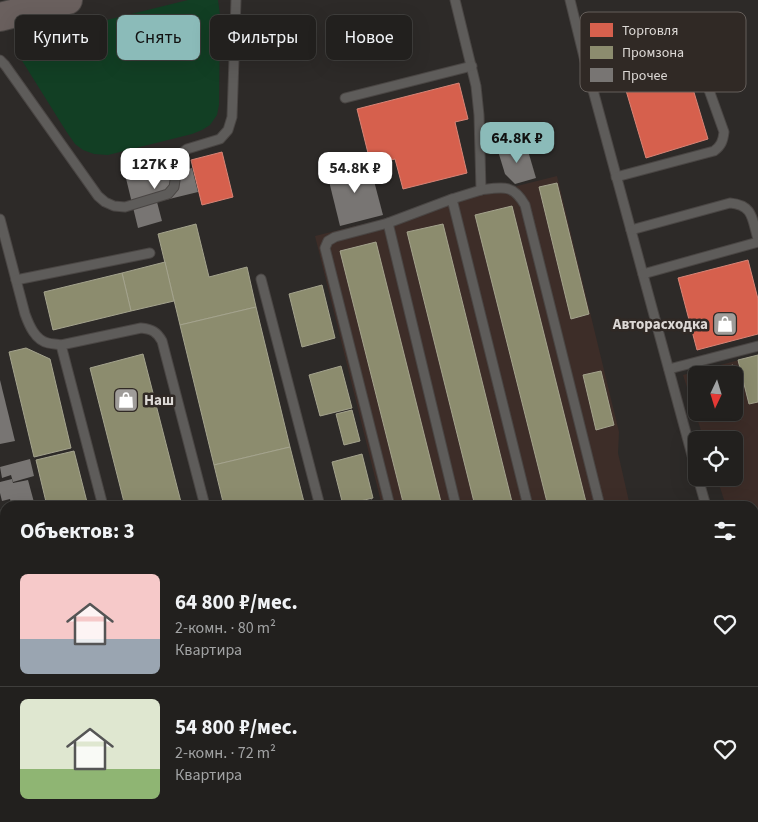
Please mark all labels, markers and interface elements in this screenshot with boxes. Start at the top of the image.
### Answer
legend [580,12,746,92]
chip: Купить [15,15,107,60]
chip: Снять [117,15,200,60]
chip: Фильтры [210,15,316,60]
chip: Новое [326,15,412,60]
text: Торговля [622,21,678,41]
text: Промзона [622,43,684,63]
text: Прочее [622,66,667,86]
pin: 64.8K ₽ [471,121,563,164]
text: 64.8K ₽ [491,127,543,149]
pin: 127K ₽ [114,148,196,190]
pin: 54.8K ₽ [309,152,401,194]
text: 127K ₽ [132,153,178,175]
text: 54.8K ₽ [329,157,381,179]
shop icon: Авторасходка [712,311,738,337]
place label: Авторасходка [612,314,708,335]
north arrow [688,366,742,421]
map controls [688,366,743,486]
shop icon: Наш [113,387,139,413]
place label: Наш [144,390,174,411]
button: locate [688,431,743,486]
text: Объектов: 3 [20,516,135,546]
icon: filters [711,517,739,545]
text: 64 800 ₽/мес. [175,587,298,617]
icon: home [60,594,120,654]
icon: heart [711,610,739,638]
text: 2-комн. · 80 m² [175,617,276,639]
text: Квартира [175,639,242,661]
text: 54 800 ₽/мес. [175,712,298,742]
icon: home [60,719,120,779]
icon: heart [711,735,739,763]
text: 2-комн. · 72 m² [175,742,276,764]
text: Квартира [175,764,242,786]

